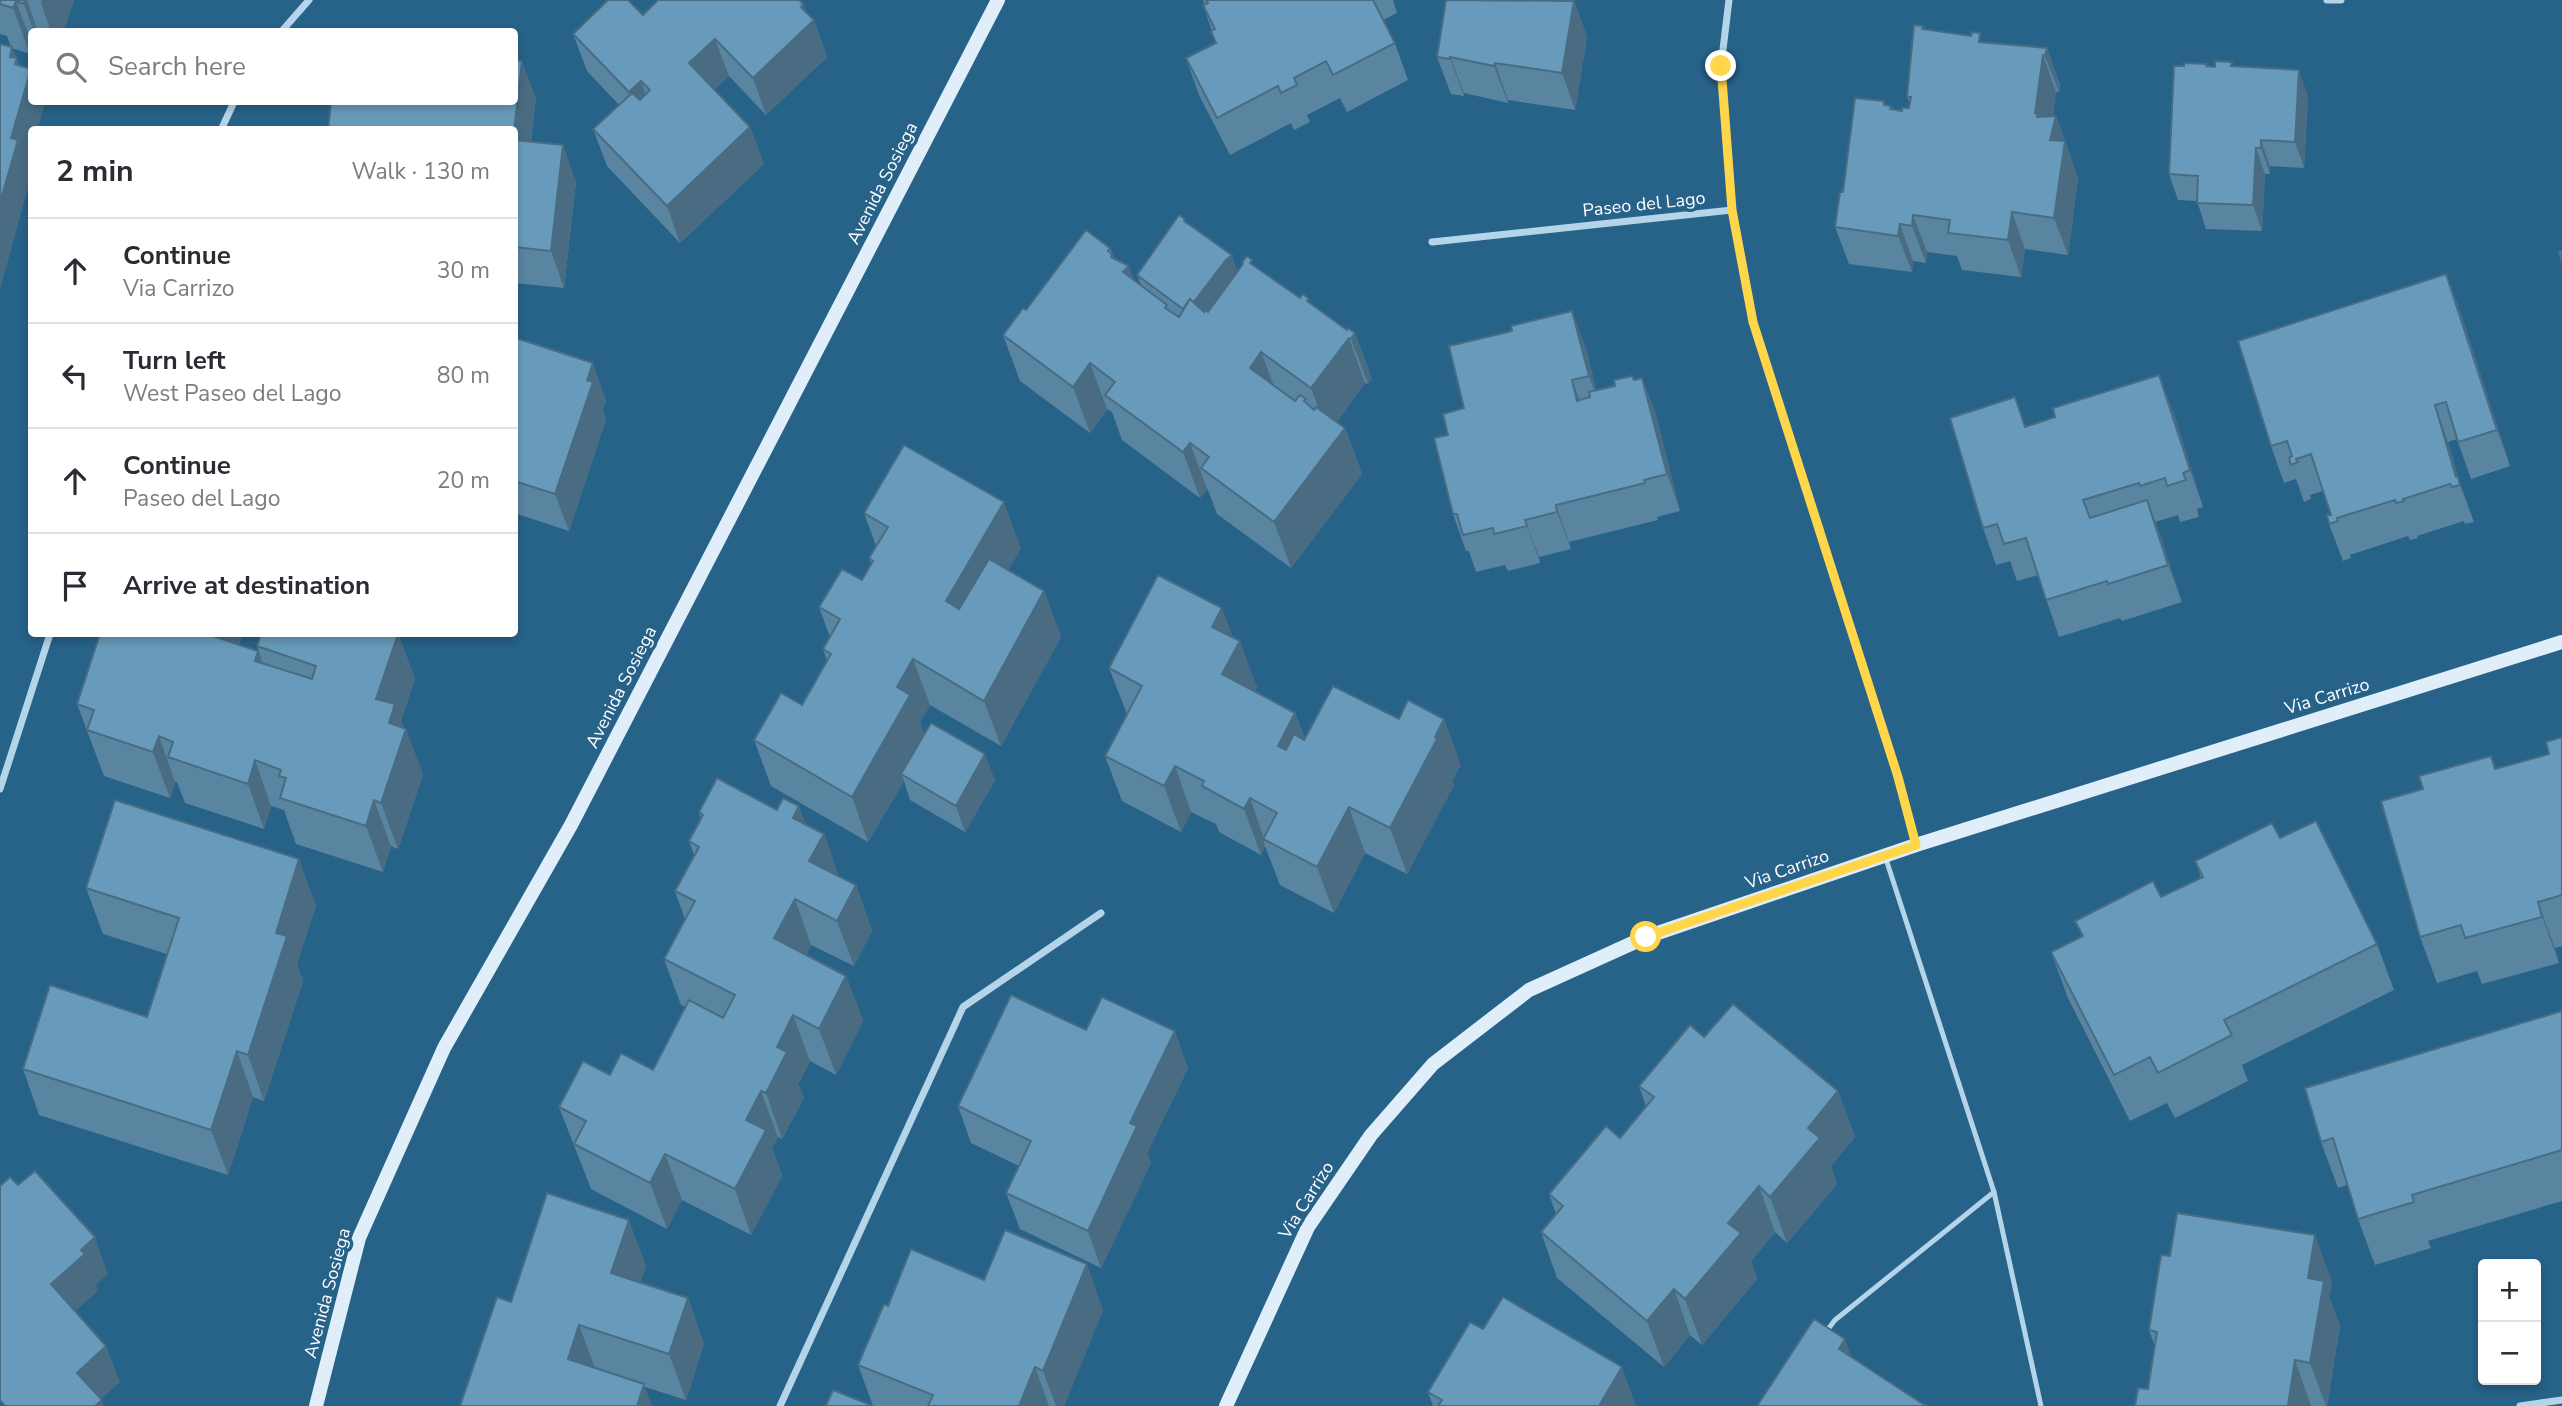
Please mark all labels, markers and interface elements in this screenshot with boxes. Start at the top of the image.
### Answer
search box [28,28,518,105]
icon: search [52,48,90,86]
text: Search here [108,49,246,84]
route end [1705,50,1736,81]
street label: Avenida Sosiega [841,118,923,248]
text: 2 min [56,151,134,192]
text: Walk · 130 m [351,156,490,187]
street label: Paseo del Lago [1581,186,1707,222]
text: Continue [123,238,231,273]
icon: ahead [56,252,94,290]
text: 30 m [437,255,490,286]
text: Via Carrizo [123,273,235,304]
text: Turn left [123,343,226,378]
icon: left [56,357,94,395]
text: 80 m [437,360,490,391]
text: West Paseo del Lago [123,378,342,409]
text: Continue [123,448,231,483]
icon: ahead [56,462,94,500]
text: 20 m [437,465,490,496]
text: Paseo del Lago [123,483,281,514]
icon: arrive [56,567,94,605]
text: Arrive at destination [123,568,370,603]
street label: Avenida Sosiega [580,622,662,752]
street label: Via Carrizo [2281,672,2372,721]
street label: Via Carrizo [1741,843,1832,895]
route start [1630,921,1661,952]
street label: Via Carrizo [1272,1157,1339,1244]
street label: Avenida Sosiega [298,1225,356,1361]
map controls [2478,1259,2541,1385]
button: + [2478,1259,2541,1322]
button: − [2478,1322,2541,1385]

